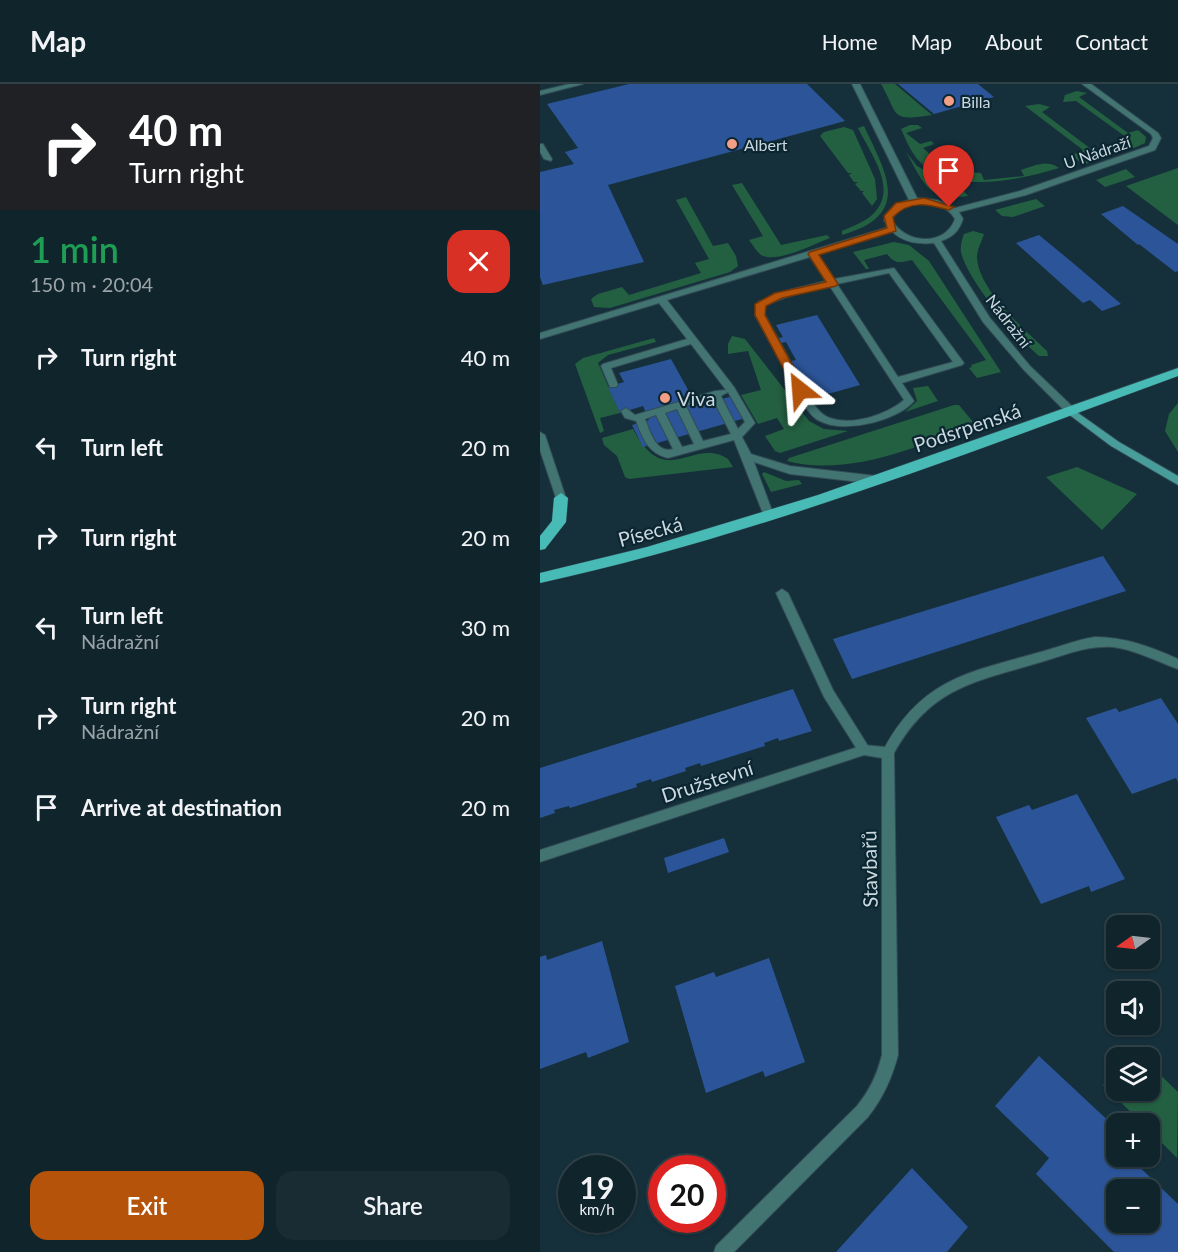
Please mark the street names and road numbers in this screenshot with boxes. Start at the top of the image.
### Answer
street label: U Nádraží [1061,131,1134,172]
street label: Nádražní [982,291,1036,352]
street label: Podsrpenská [910,397,1024,457]
street label: Písecká [615,511,685,551]
street label: Družstevní [658,755,757,807]
street label: Stavbařů [856,830,882,908]

